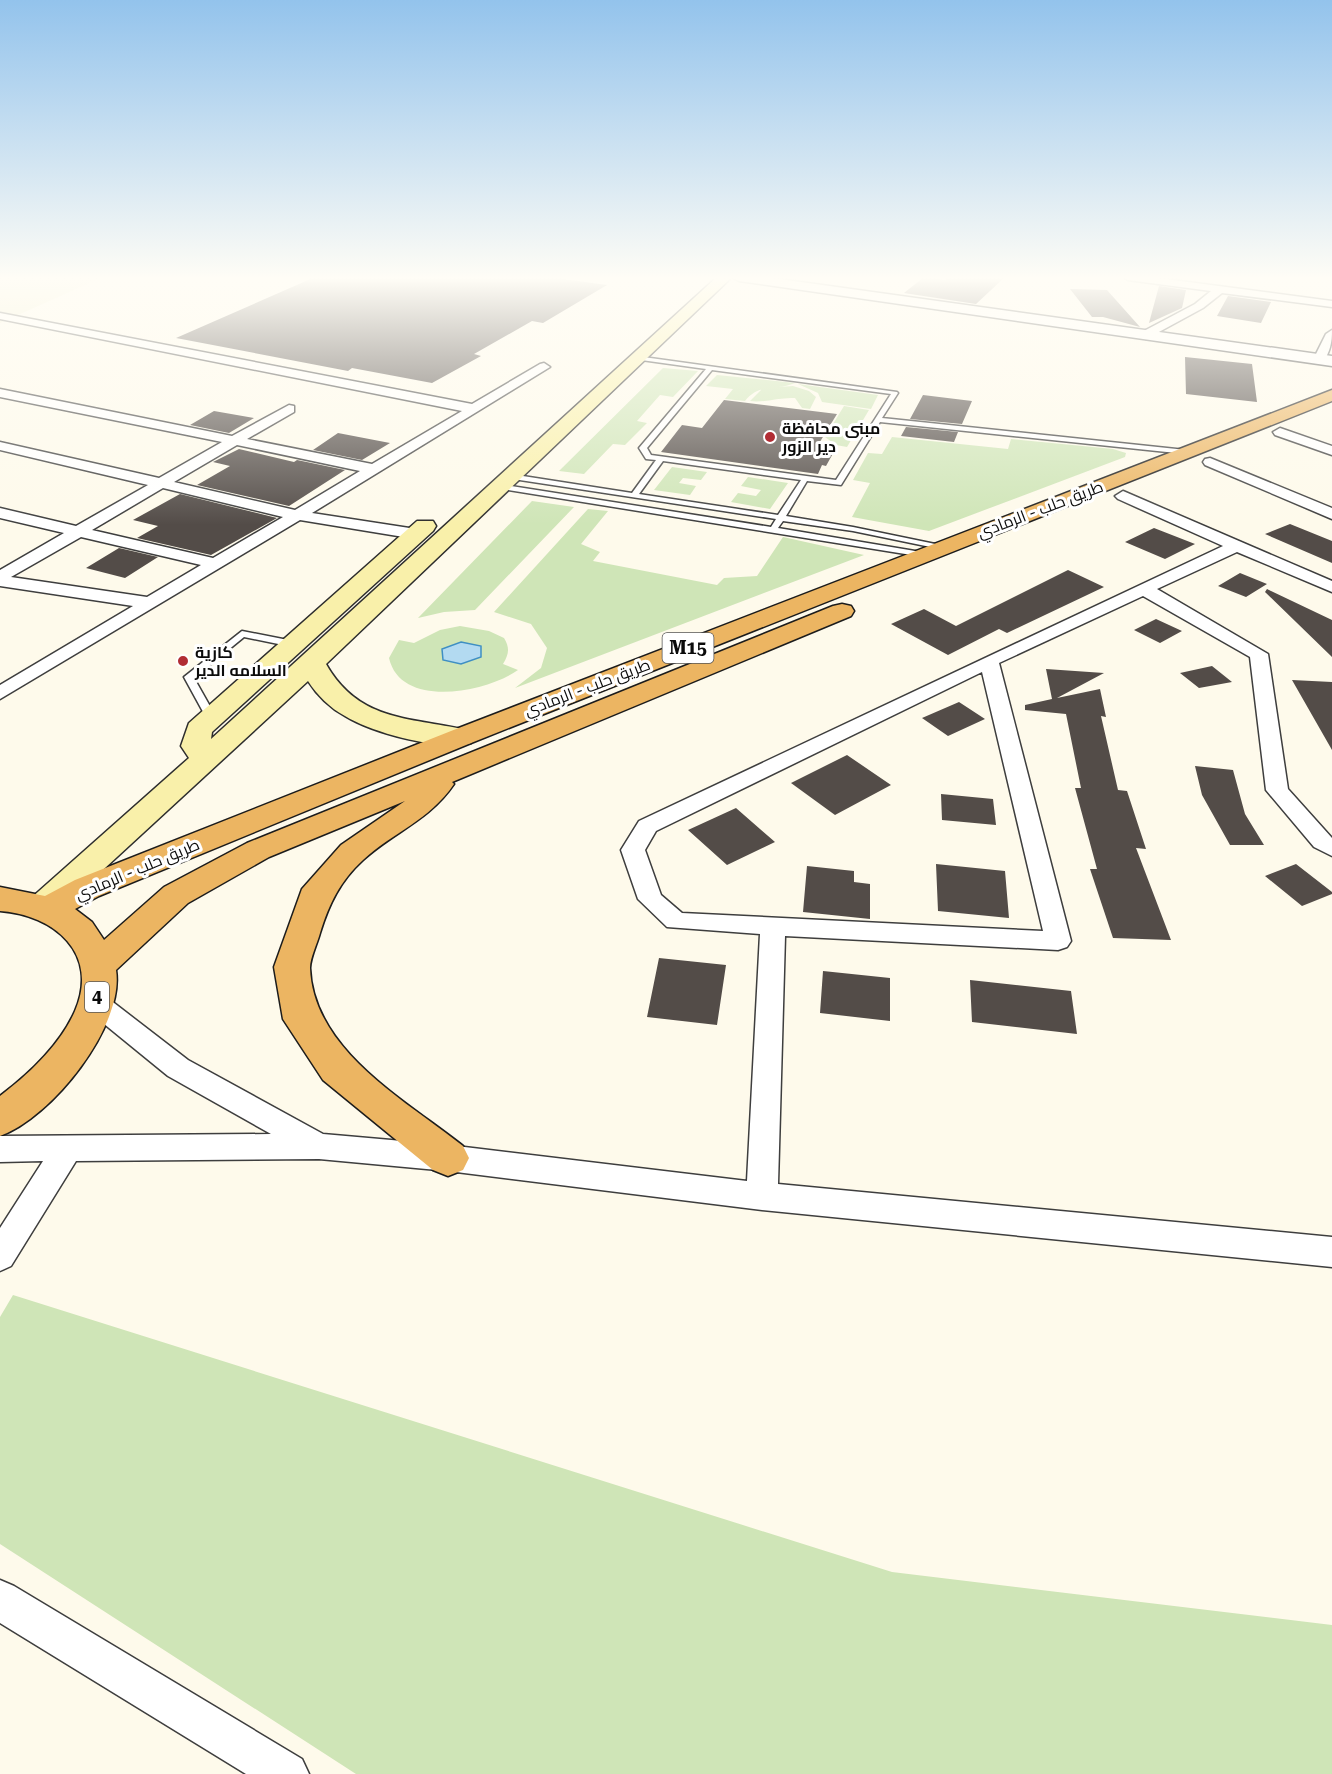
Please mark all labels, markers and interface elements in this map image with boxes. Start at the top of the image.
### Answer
place label: مبنى محافظة دير الزور [781,419,880,456]
marker: مبنى محافظة دير الزور [763,430,777,444]
street label: طريق حلب - الرمادي [975,477,1107,546]
road number: M15 [662,633,714,663]
place label: كازية السلامه الدير [194,643,287,680]
marker: كازية السلامه الدير [176,654,190,668]
street label: طريق حلب - الرمادي [522,655,654,724]
street label: طريق حلب - الرمادي [72,835,204,908]
road number: 4 [85,982,109,1012]

